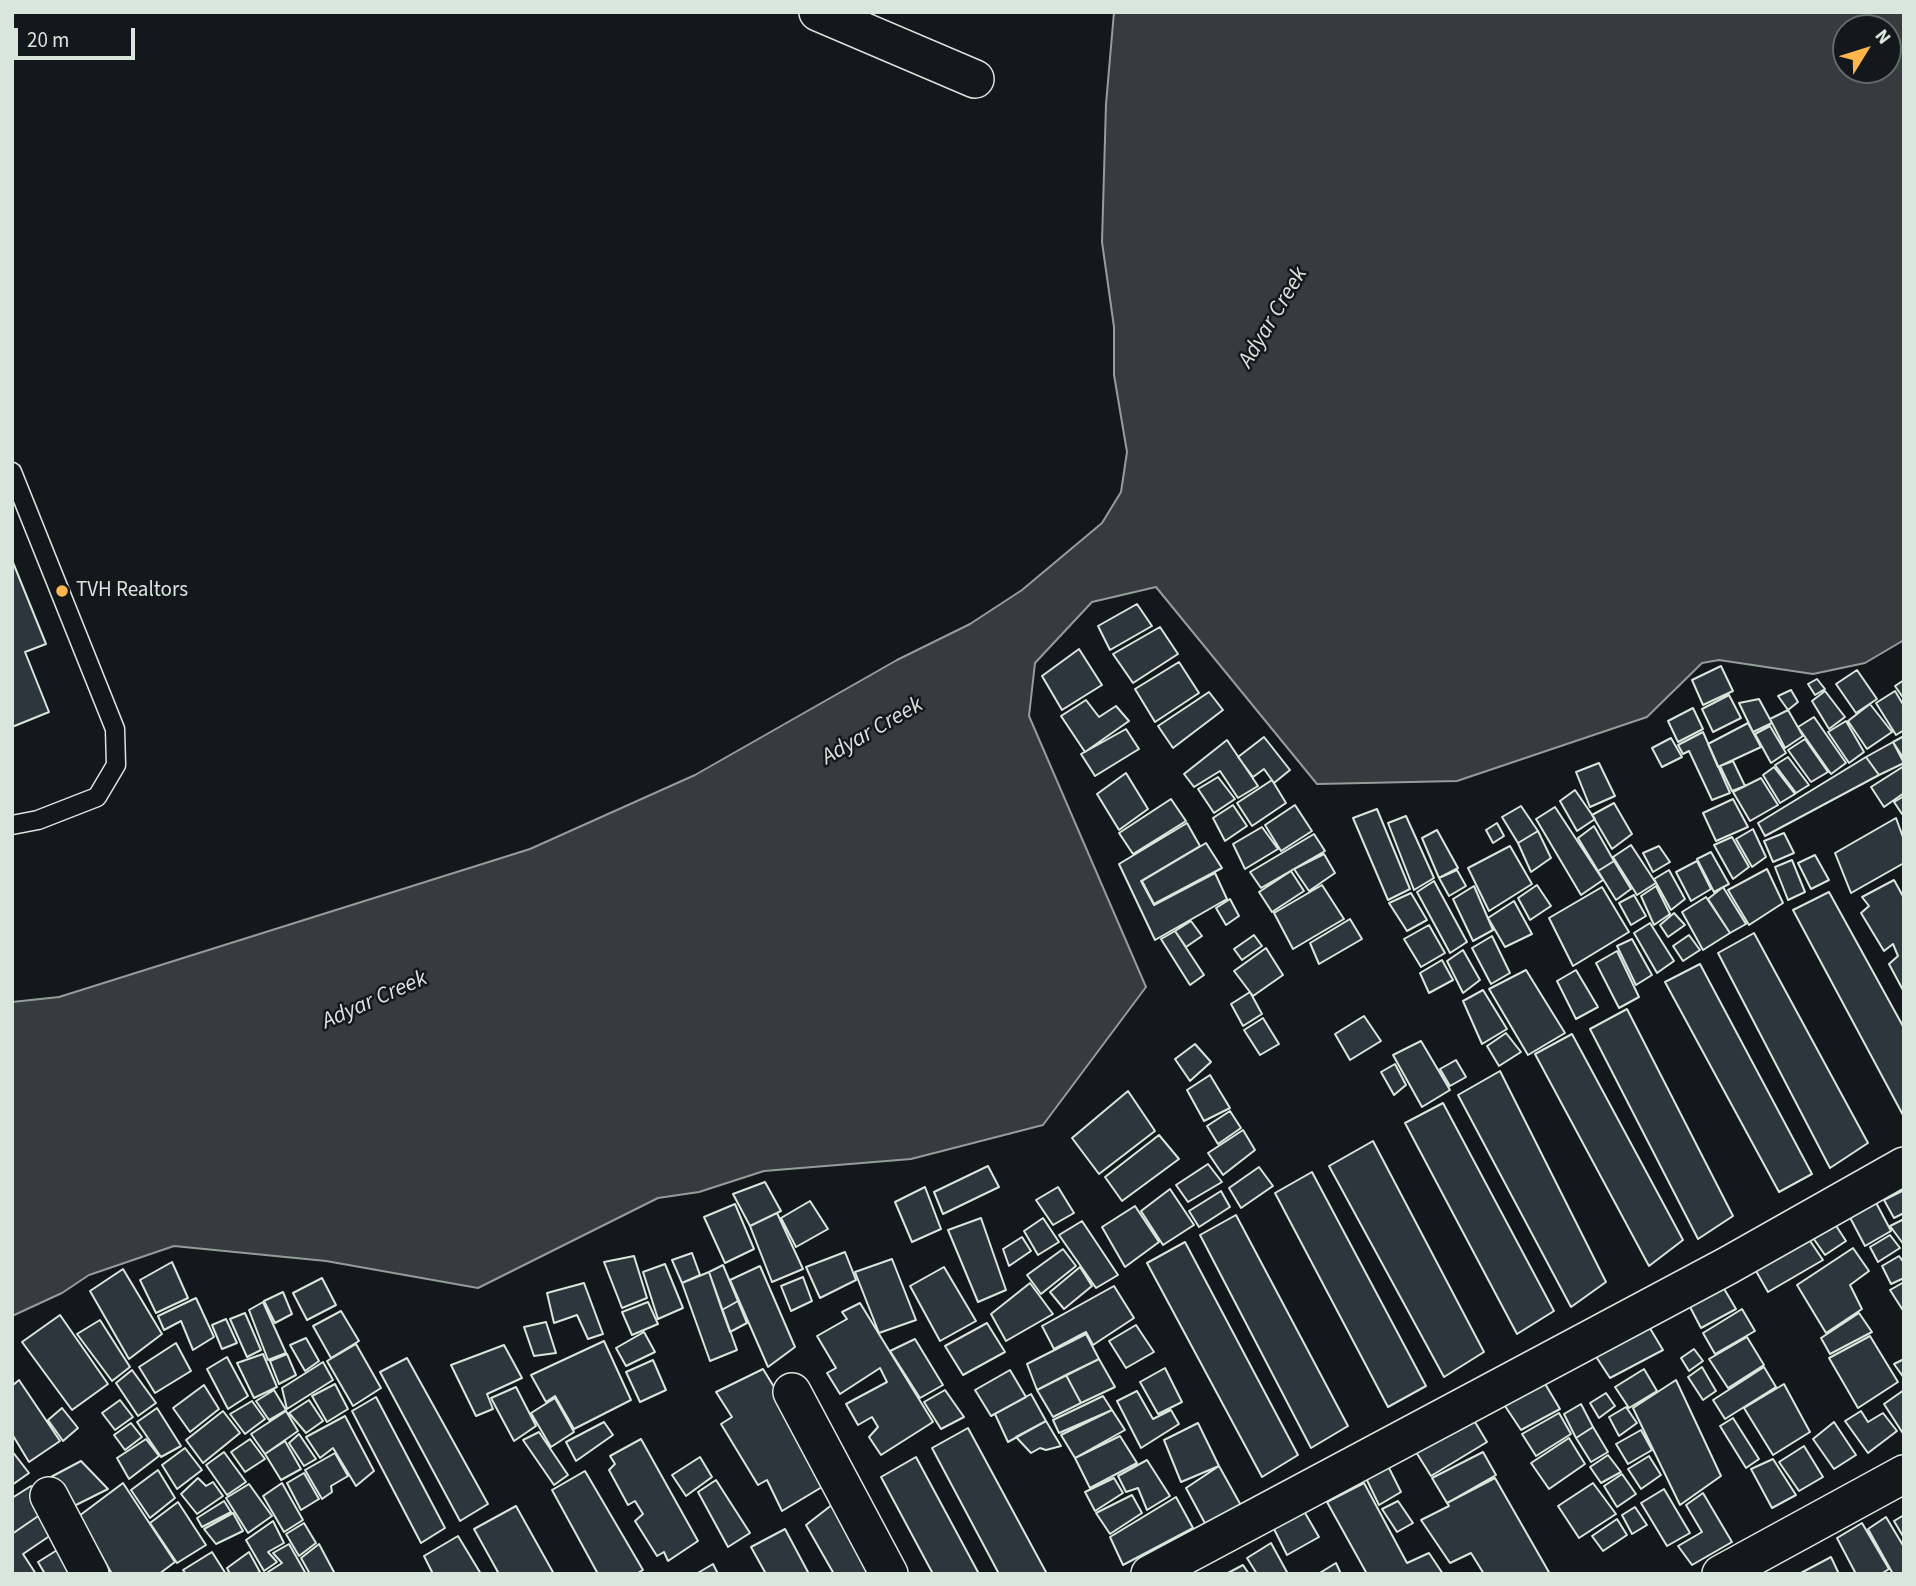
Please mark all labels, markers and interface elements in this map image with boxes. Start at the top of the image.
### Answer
scale bar [18,14,138,58]
north arrow [1832,14,1902,84]
text: N [1868,24,1897,50]
text: 20 m [27,25,69,55]
water label: Adyar Creek [1233,263,1315,373]
place label: TVH Realtors [76,578,188,604]
marker: TVH Realtors [54,583,70,599]
water label: Adyar Creek [817,692,929,772]
water label: Adyar Creek [318,966,432,1036]

